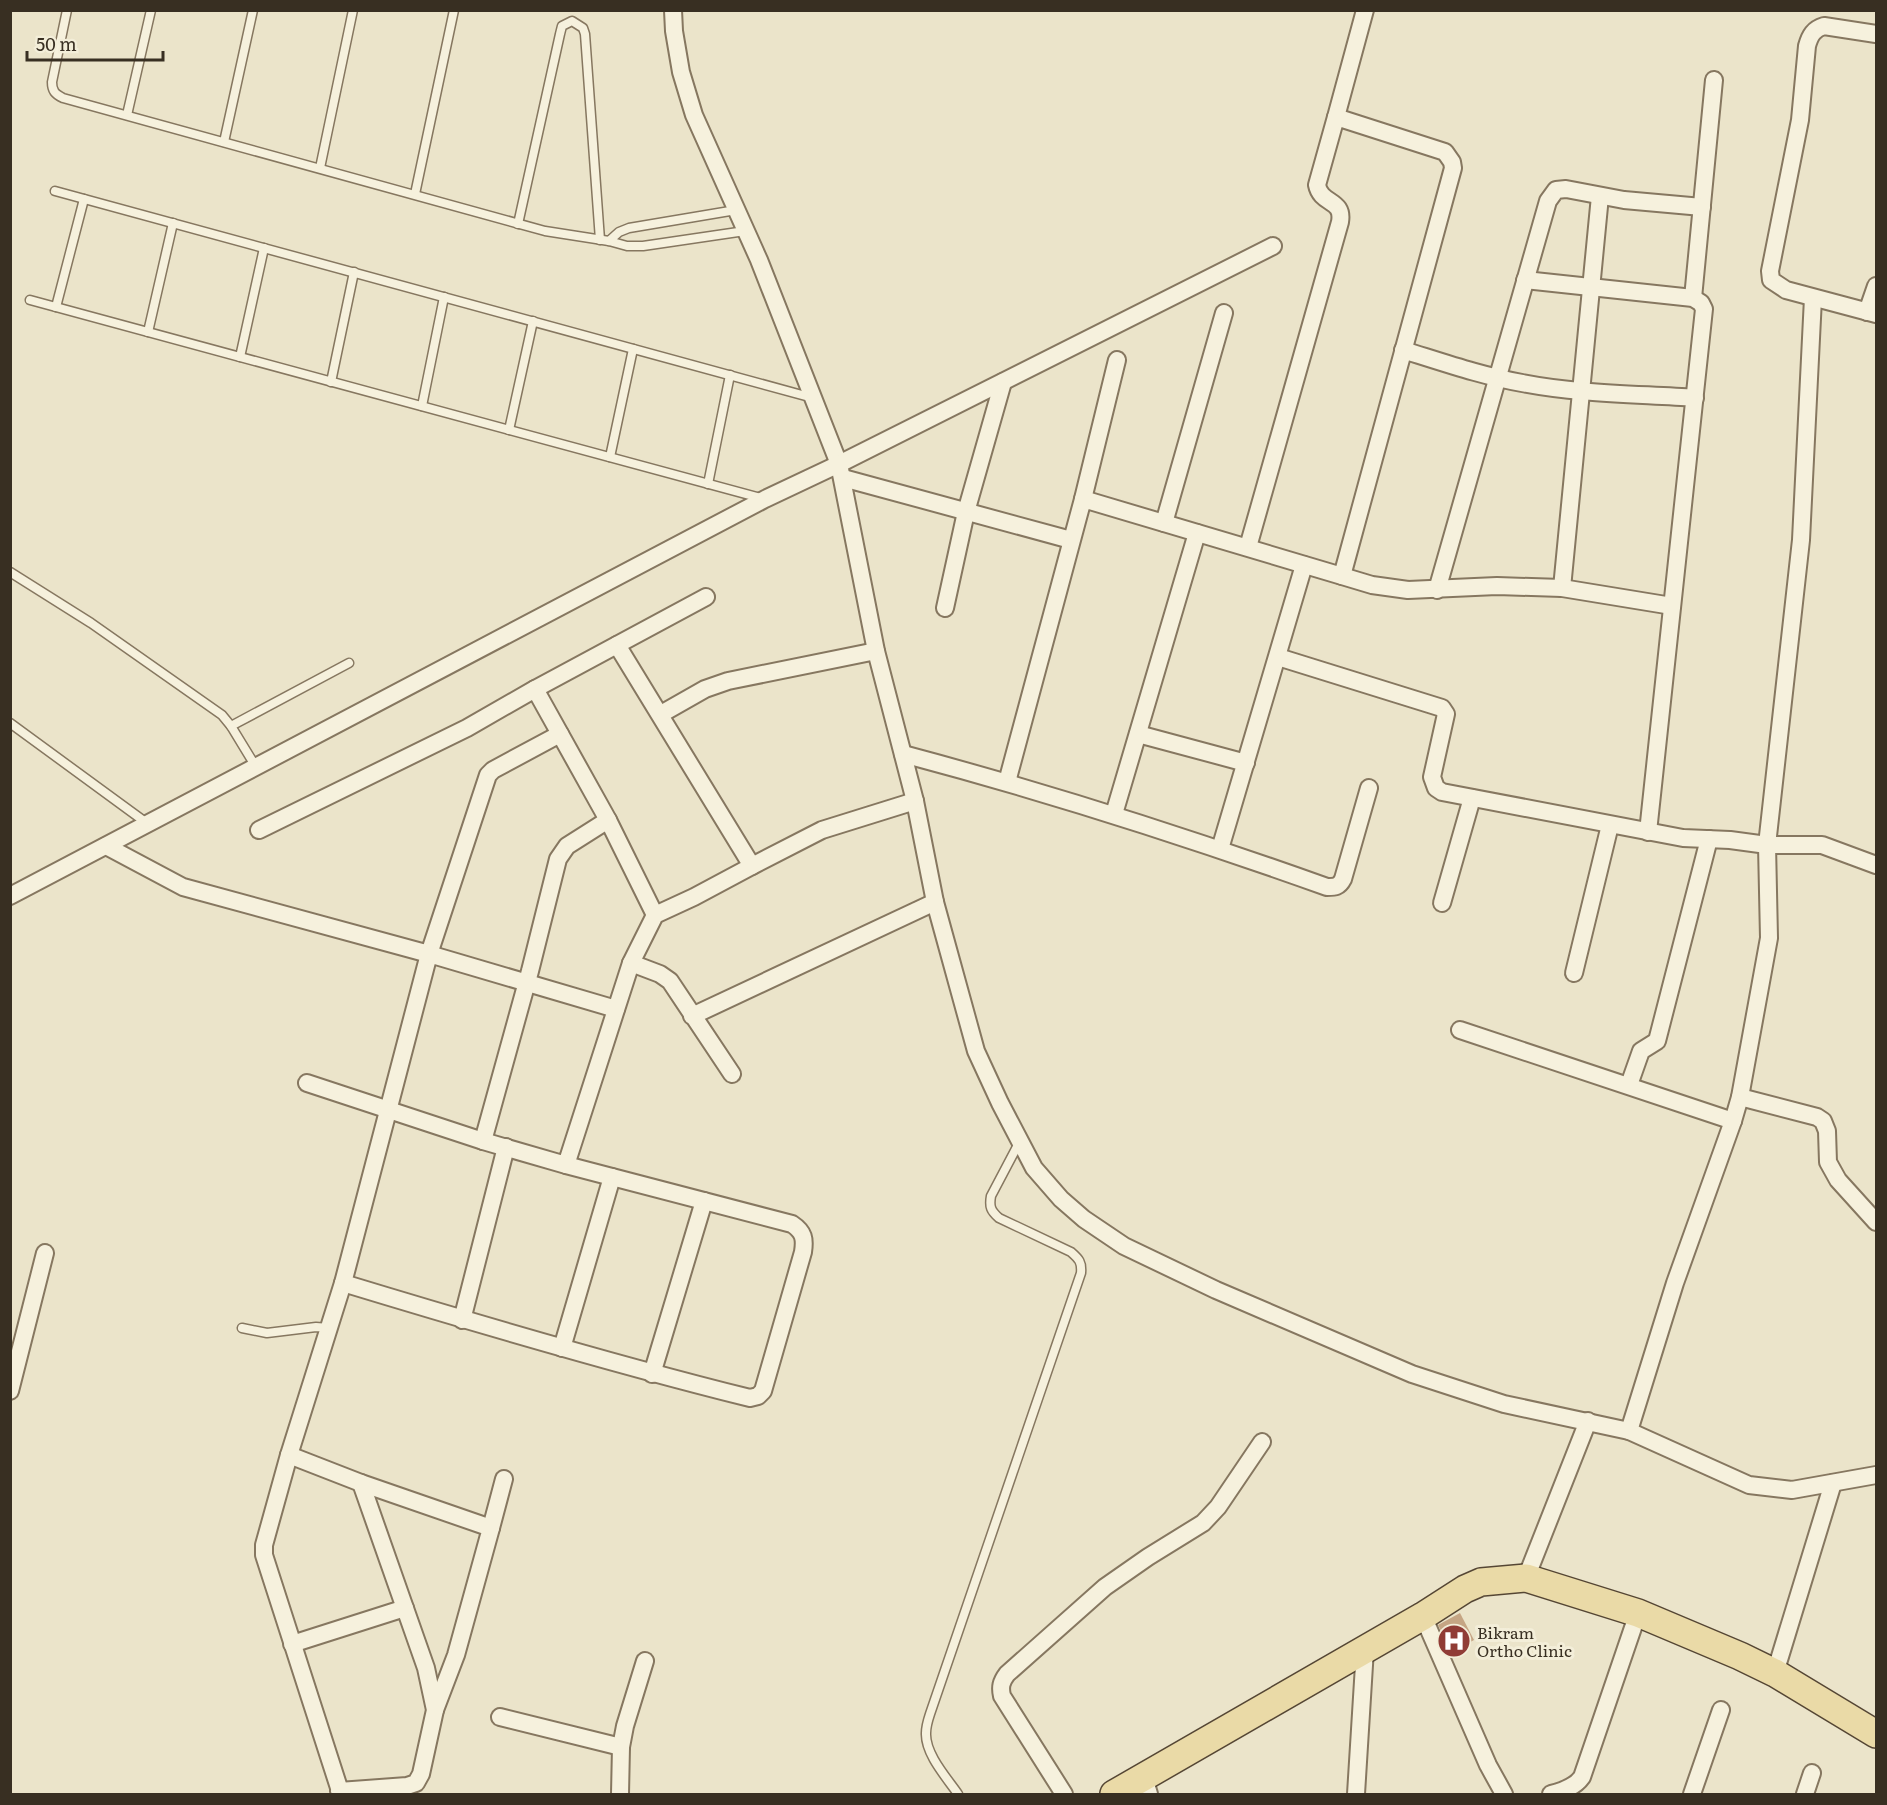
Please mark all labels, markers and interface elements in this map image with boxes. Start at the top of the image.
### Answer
scale bar [27,24,164,62]
text: 50 m [36,30,77,57]
place label: Bikram Ortho Clinic [1477,1620,1572,1662]
hospital icon: Bikram Ortho Clinic [1436,1623,1472,1659]

